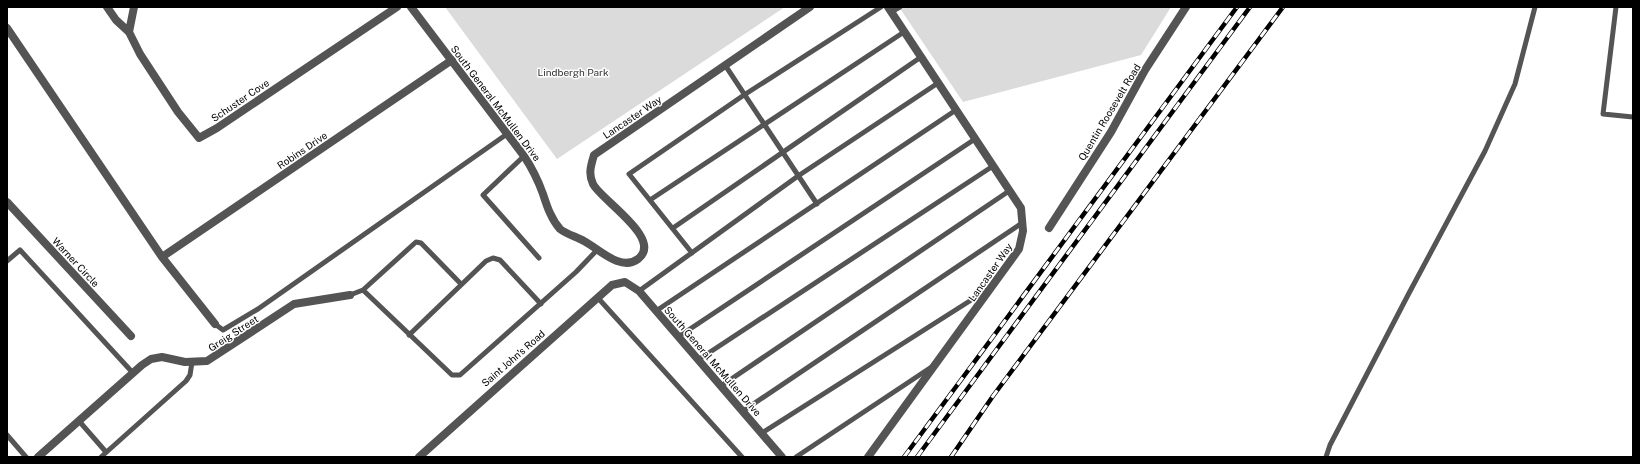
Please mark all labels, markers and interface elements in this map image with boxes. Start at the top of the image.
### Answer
street label: South General McMullen Drive [449,43,544,163]
street label: Quentin Roosevelt Road [1075,61,1143,163]
park label: Lindbergh Park [537,66,609,78]
street label: Schuster Cove [209,76,272,124]
street label: Lancaster Way [600,93,664,141]
street label: Robins Drive [275,129,330,171]
street label: Warner Circle [50,235,102,290]
street label: Lancaster Way [966,240,1015,303]
street label: South General McMullen Drive [662,304,764,419]
street label: Greig Street [206,312,260,354]
street label: Saint John's Road [479,327,547,389]

